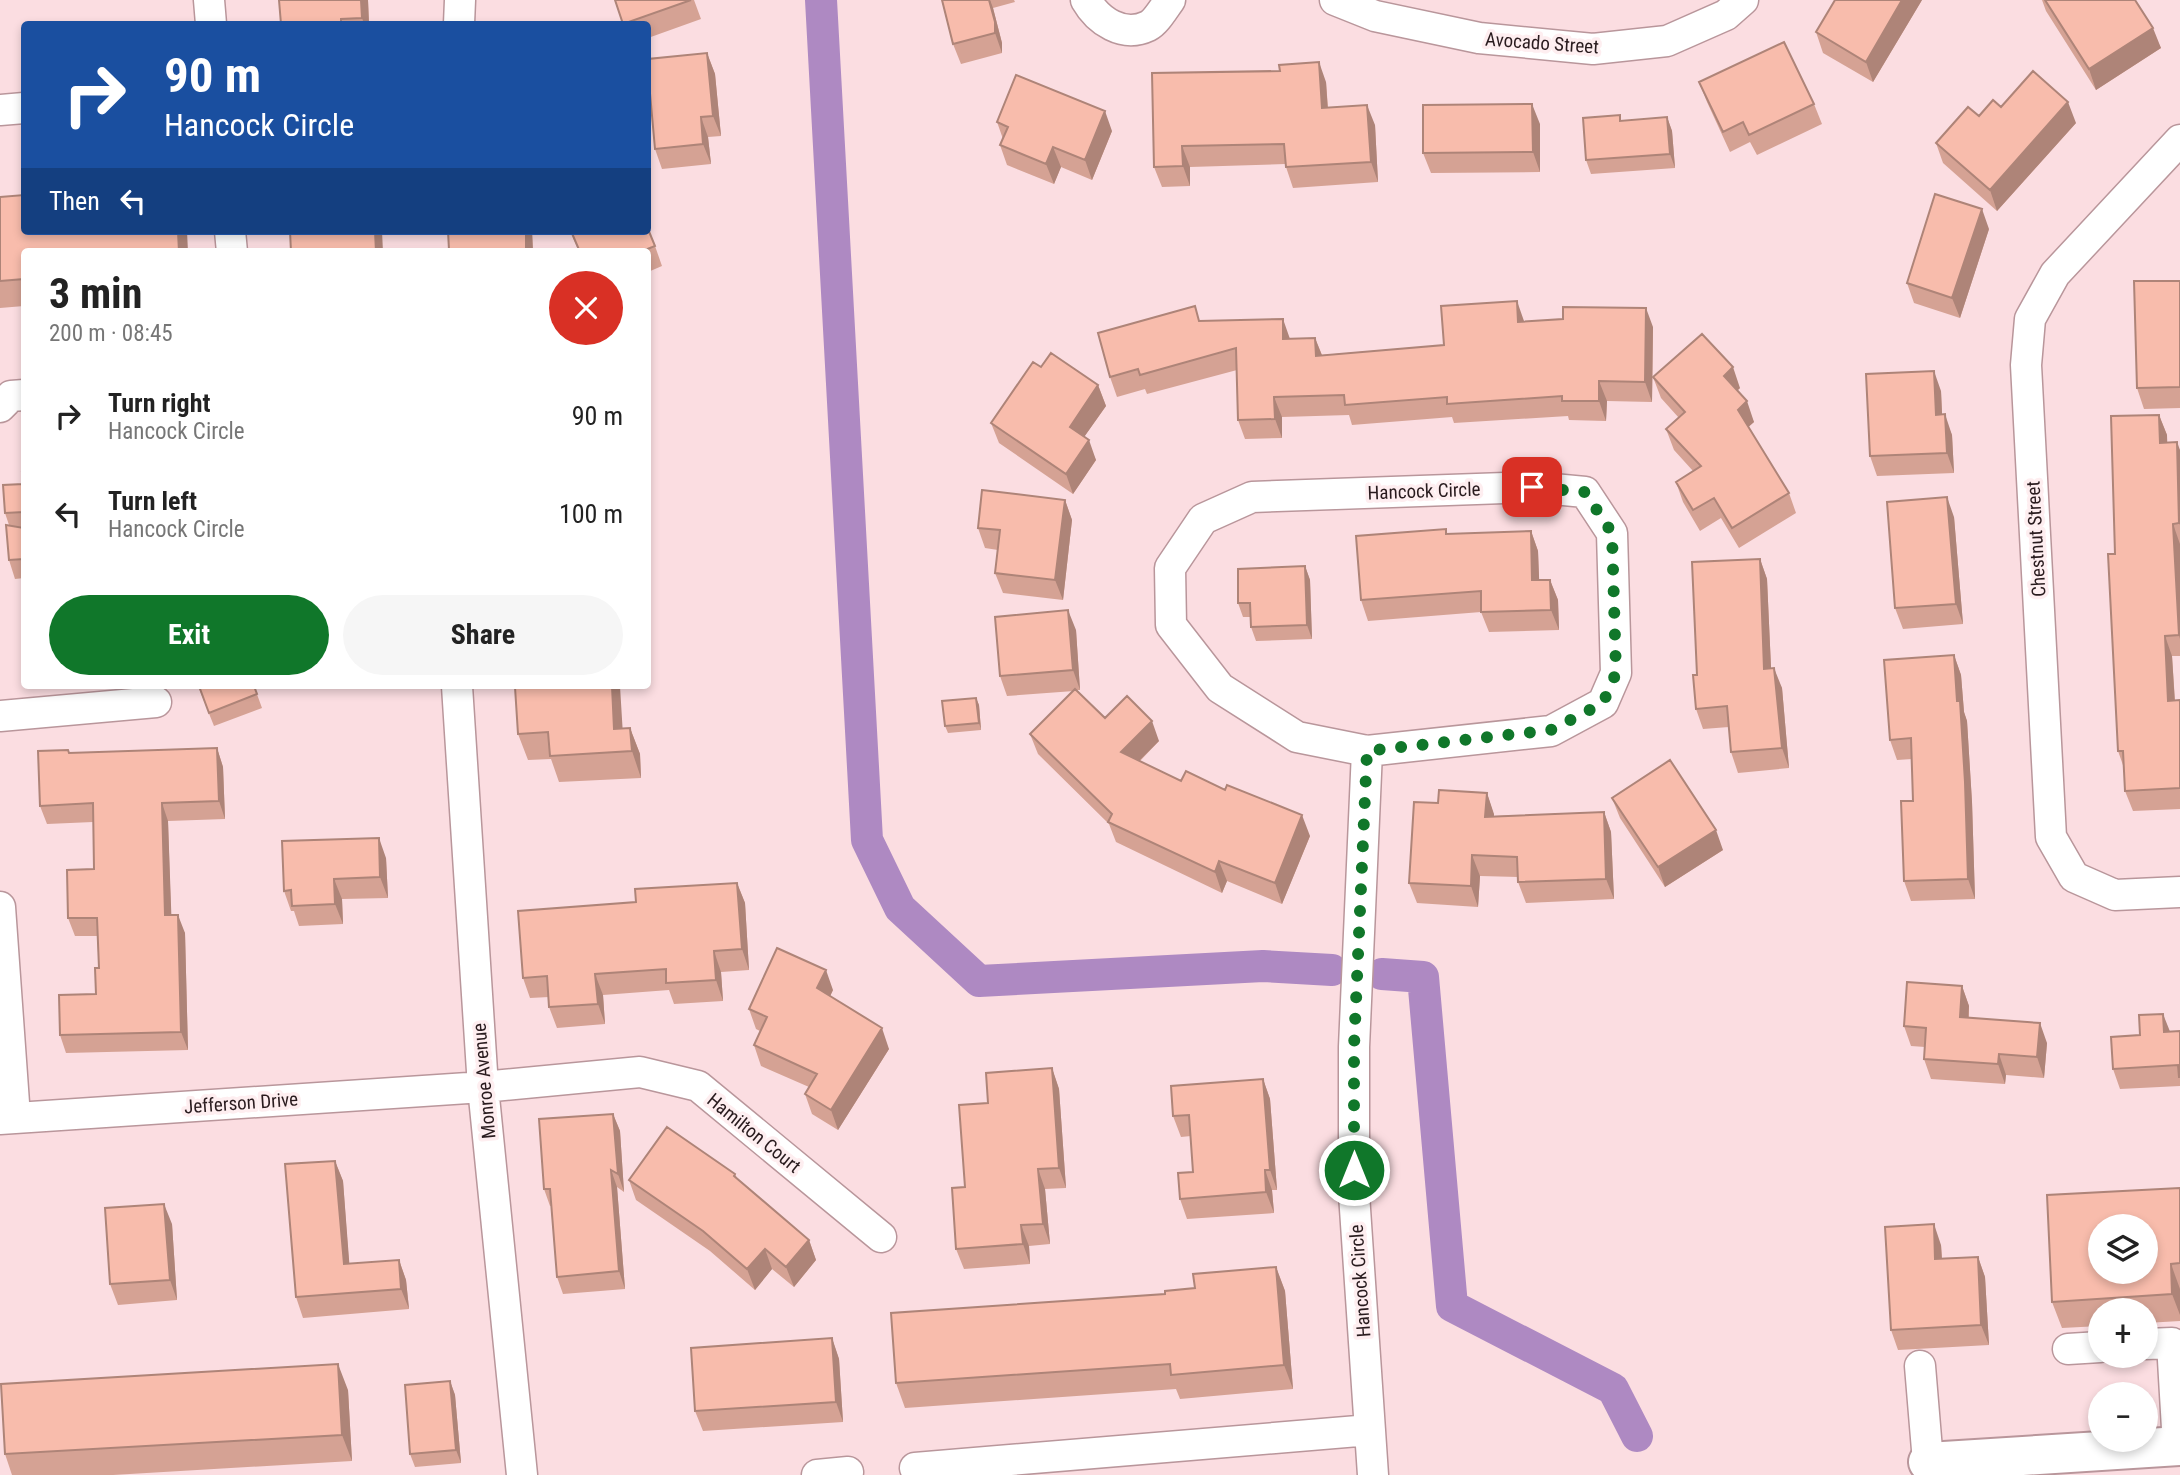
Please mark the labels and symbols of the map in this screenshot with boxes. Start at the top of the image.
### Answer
street label: Avocado Street [1484,28,1600,58]
pin [1502,457,1562,517]
street label: Hancock Circle [1367,478,1481,504]
street label: Chestnut Street [2021,480,2051,598]
street label: Monroe Avenue [467,1022,501,1140]
street label: Jefferson Drive [183,1088,299,1118]
street label: Hamilton Court [703,1088,805,1178]
position arrow [1317,1133,1391,1207]
street label: Hancock Circle [1345,1224,1375,1338]

